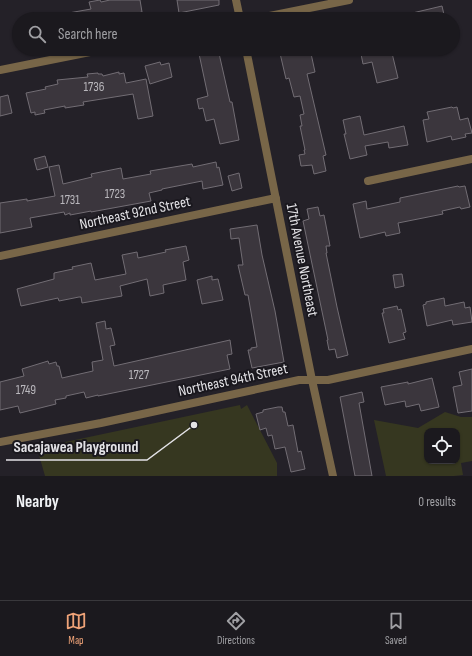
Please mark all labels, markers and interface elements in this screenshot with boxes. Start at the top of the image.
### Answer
search box [12,12,460,56]
icon: search [26,23,48,45]
text: Search here [58,25,118,44]
house number: 1736 [84,79,105,95]
house number: 1723 [105,186,125,202]
house number: 1731 [60,192,80,208]
street label: Northeast 92nd Street [78,192,193,234]
street label: 17th Avenue Northeast [282,202,322,319]
street label: Northeast 94th Street [177,359,290,401]
house number: 1727 [129,367,150,383]
house number: 1749 [16,382,36,398]
map controls [424,428,460,464]
button: locate [424,428,460,464]
callout: Sacajawea Playground [6,432,147,460]
text: Sacajawea Playground [14,438,138,457]
text: Nearby [16,492,59,512]
text: 0 results [418,494,456,510]
tab: Map [65,610,87,647]
tab: Directions [217,610,255,647]
tab: Saved [385,610,407,647]

